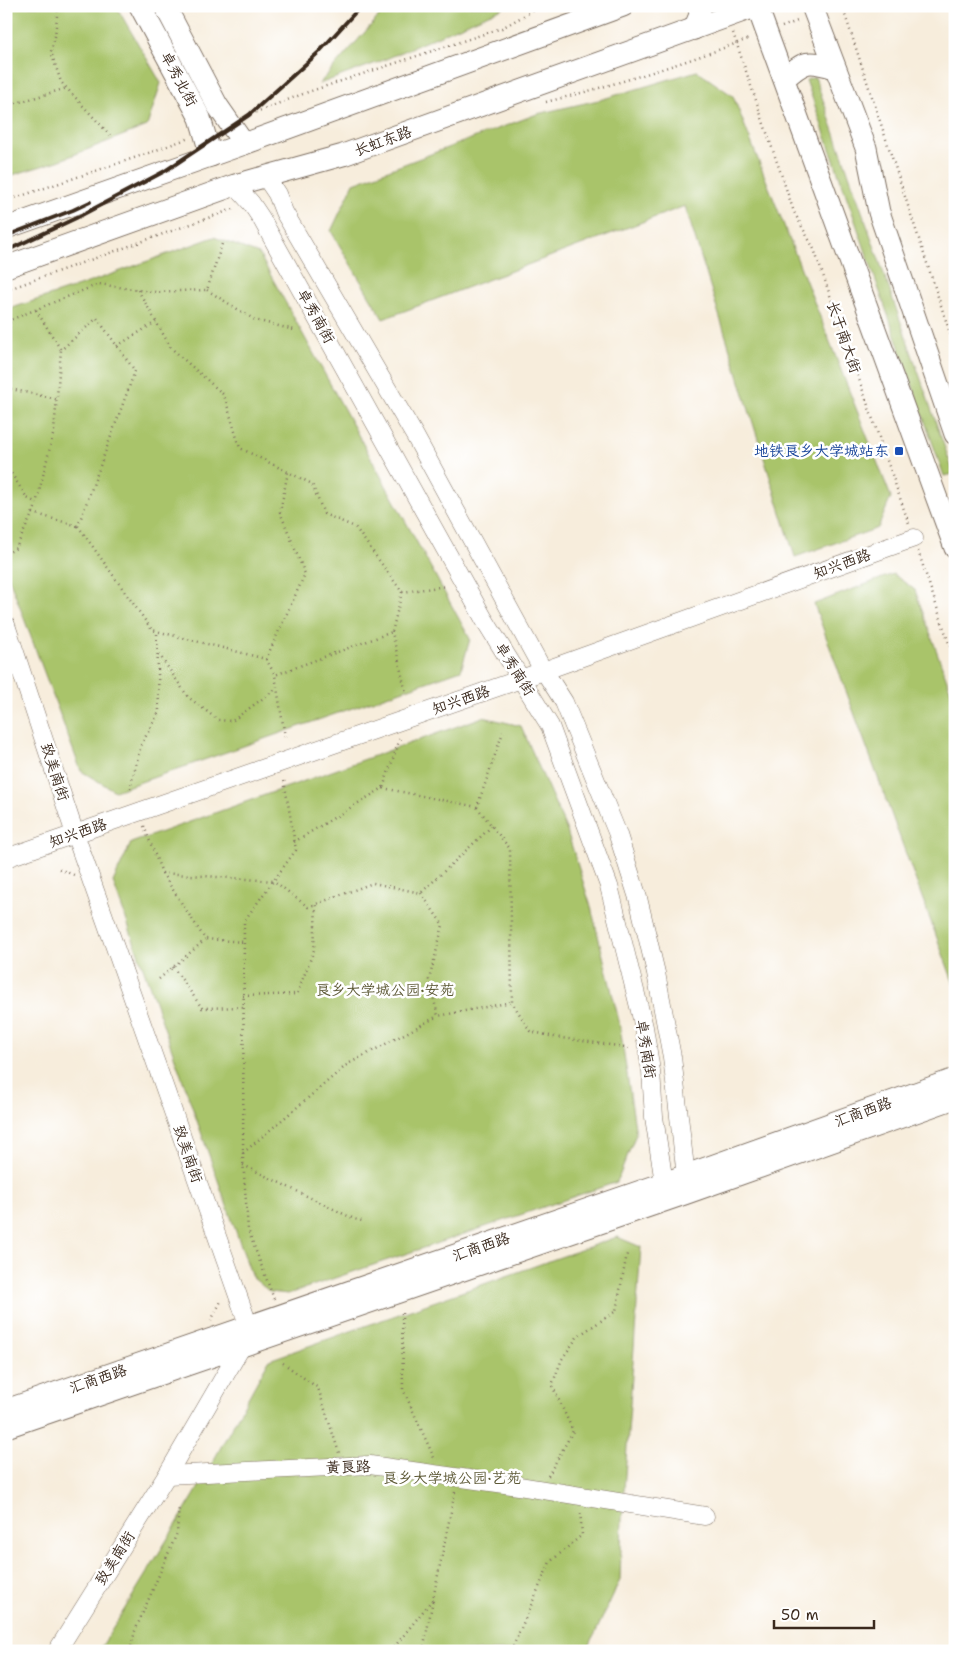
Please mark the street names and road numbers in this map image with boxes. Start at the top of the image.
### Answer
street label: 卓秀北街 [156,48,202,110]
street label: 长虹东路 [351,121,415,161]
street label: 卓秀南街 [293,285,339,347]
street label: 长于南大街 [822,298,866,376]
street label: 知兴西路 [810,544,874,584]
street label: 卓秀南街 [491,638,539,700]
street label: 知兴西路 [429,681,493,719]
street label: 致美南街 [36,740,74,804]
street label: 知兴西路 [46,814,110,852]
street label: 卓秀南街 [631,1018,661,1080]
street label: 汇商西路 [831,1092,895,1132]
street label: 致美南街 [169,1122,207,1186]
street label: 汇商西路 [449,1228,513,1266]
street label: 汇商西路 [66,1360,130,1398]
street label: 黄良路 [325,1456,371,1478]
street label: 致美南街 [91,1527,139,1589]

